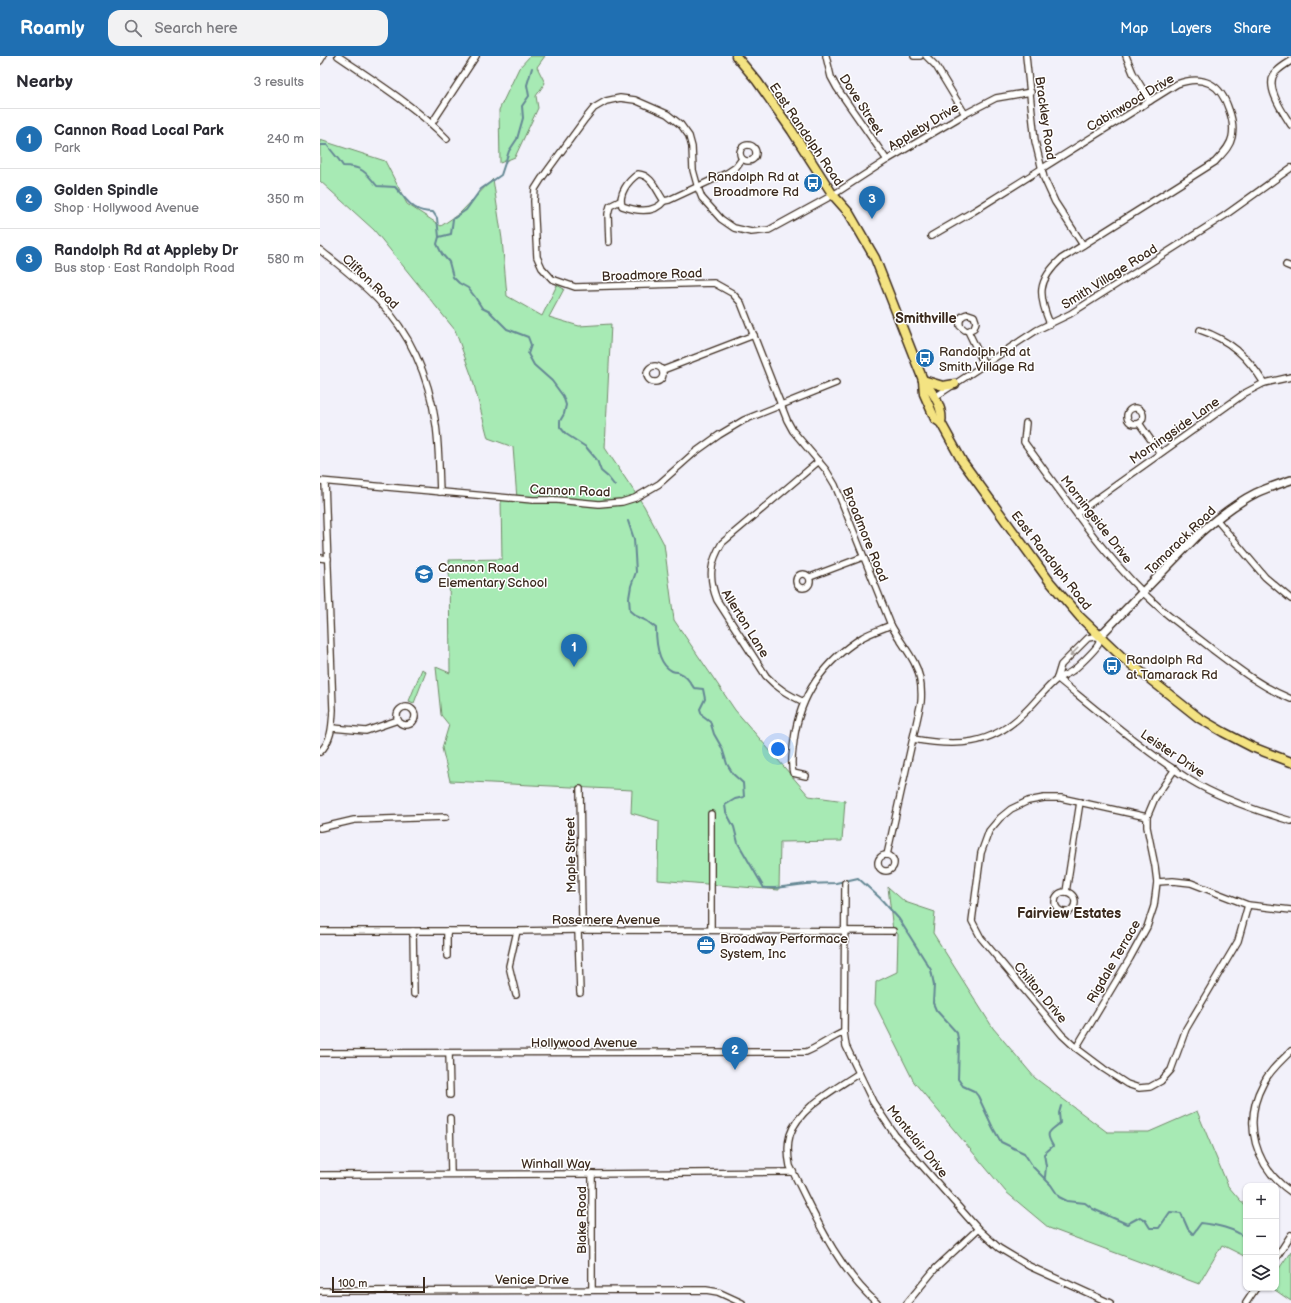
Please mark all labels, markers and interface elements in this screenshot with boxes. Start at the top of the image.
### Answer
search box [108,10,388,46]
text: Roamly [20,17,84,40]
icon: search [122,17,144,39]
text: Search here [154,19,238,38]
text: Map [1120,20,1148,37]
text: Layers [1170,20,1212,37]
text: Share [1234,20,1271,37]
street label: Cabinwood Drive [1084,70,1177,135]
street label: Dove Street [836,71,887,138]
text: Nearby [16,72,73,92]
text: 3 results [253,74,304,90]
street label: Brackley Road [1031,75,1059,161]
street label: East Randolph Road [766,80,847,189]
street label: Appleby Drive [885,99,962,154]
text: Cannon Road Local Park [54,121,224,140]
text: 1 [26,131,32,147]
text: 240 m [267,131,304,147]
text: Park [54,140,80,156]
place label: Randolph Rd at Broadmore Rd [708,169,799,200]
bus stop icon: Randolph Rd at Broadmore Rd [802,172,824,194]
text: Golden Spindle [54,181,158,200]
pin: 3 [859,186,885,219]
text: 2 [25,191,33,207]
text: 350 m [267,191,304,207]
text: Shop · Hollywood Avenue [54,200,199,216]
text: Randolph Rd at Appleby Dr [54,241,238,260]
street label: Smith Village Road [1059,241,1161,313]
text: 3 [25,251,33,267]
text: 580 m [267,251,304,267]
street label: Clifton Road [339,251,402,313]
text: Bus stop · East Randolph Road [54,260,235,276]
street label: Broadmore Road [601,265,703,285]
district label: Smithville [895,310,957,327]
place label: Randolph Rd at Smith Village Rd [939,344,1035,375]
bus stop icon: Randolph Rd at Smith Village Rd [914,347,936,369]
street label: Morningside Lane [1127,394,1223,468]
street label: Morningside Drive [1057,472,1136,567]
street label: Cannon Road [529,482,611,500]
street label: Broadmore Road [839,485,891,584]
street label: Tamarack Road [1142,503,1219,578]
street label: East Randolph Road [1008,508,1095,613]
place label: Cannon Road Elementary School [438,560,547,591]
school or university icon: Cannon Road Elementary School [413,563,435,585]
street label: Allerton Lane [718,586,773,661]
pin: 1 [561,634,587,667]
one-way arrow [1069,647,1079,657]
place label: Randolph Rd at Tamarack Rd [1126,652,1218,683]
bus stop icon: Randolph Rd at Tamarack Rd [1101,655,1123,677]
street label: Leister Drive [1137,726,1208,781]
your location [768,739,788,759]
street label: Maple Street [562,817,580,893]
district label: Fairview Estates [1017,905,1121,922]
street label: Rosemere Avenue [552,912,661,928]
street label: Rigdale Terrace [1084,917,1144,1006]
place label: Broadway Performace System, Inc [720,931,848,962]
office icon: Broadway Performace System, Inc [695,934,717,956]
street label: Chilton Drive [1010,959,1071,1027]
street label: Hollywood Avenue [531,1035,638,1051]
pin: 2 [722,1037,748,1070]
street label: Montclair Drive [883,1102,951,1181]
street label: Winhall Way [521,1156,591,1172]
map controls [1243,1183,1279,1291]
button: + [1243,1183,1279,1219]
street label: Blake Road [574,1186,590,1254]
button: − [1243,1219,1279,1255]
button: layers [1243,1255,1279,1291]
street label: Venice Drive [495,1272,569,1288]
scale bar [332,1275,425,1294]
text: 100 m [338,1277,367,1290]

